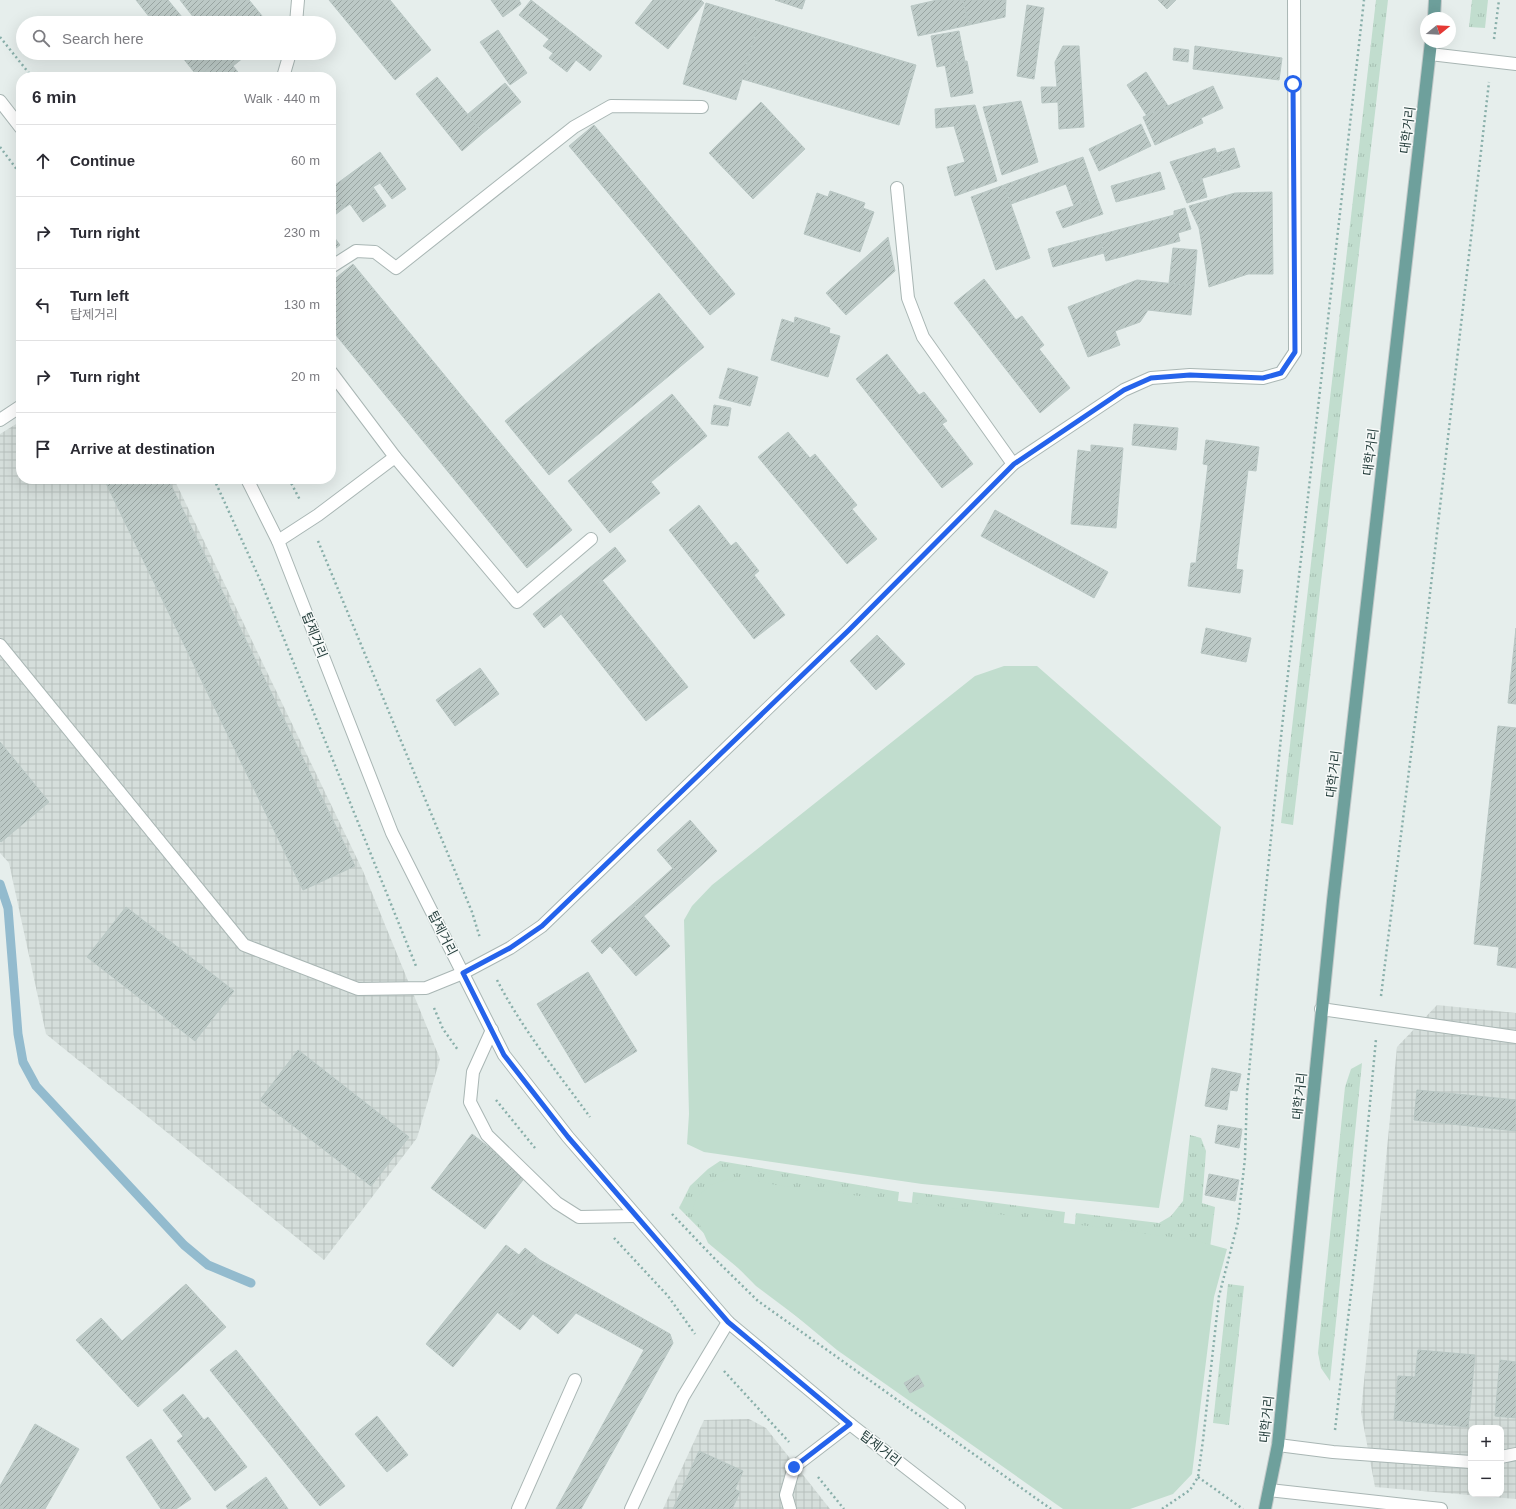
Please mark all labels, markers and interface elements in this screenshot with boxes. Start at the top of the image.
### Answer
north arrow [1420,12,1456,48]
search box [16,16,336,60]
icon: search [30,27,52,49]
text: Search here [62,30,144,47]
route start [1284,75,1302,93]
text: 6 min [32,88,76,107]
text: Walk · 440 m [244,91,320,106]
street label: 대학거리 [1397,105,1418,155]
icon: ahead [32,150,54,172]
text: Continue [70,152,135,169]
text: 60 m [291,153,320,168]
icon: right [32,222,54,244]
text: Turn right [70,224,140,241]
text: 230 m [284,225,320,240]
text: Turn left [70,287,129,304]
icon: left [32,294,54,316]
text: 130 m [284,297,320,312]
text: 탑제거리 [70,307,118,322]
icon: right [32,366,54,388]
text: Turn right [70,368,140,385]
text: 20 m [291,369,320,384]
street label: 대학거리 [1360,427,1381,477]
icon: arrive [32,438,54,460]
text: Arrive at destination [70,440,215,457]
street label: 탑제거리 [299,610,330,660]
street label: 대학거리 [1323,749,1344,799]
street label: 탑제거리 [425,909,460,958]
street label: 대학거리 [1290,1071,1309,1121]
street label: 대학거리 [1257,1394,1276,1444]
map controls [1468,1425,1504,1497]
button: + [1468,1425,1504,1461]
street label: 탑제거리 [857,1428,904,1469]
route end [785,1458,803,1476]
button: − [1468,1461,1504,1497]

